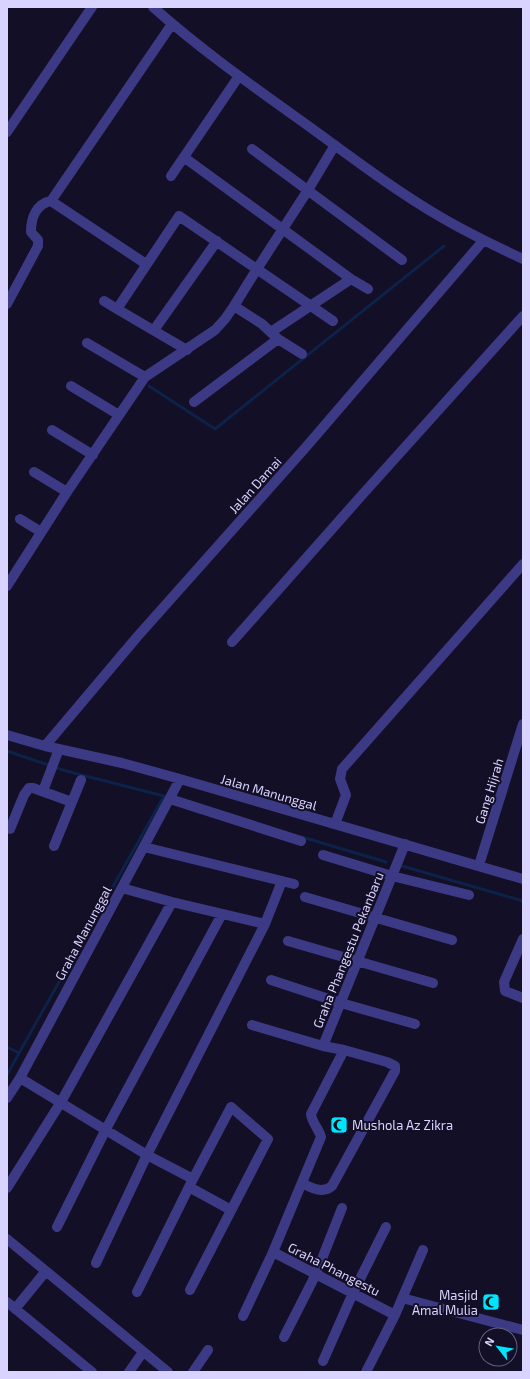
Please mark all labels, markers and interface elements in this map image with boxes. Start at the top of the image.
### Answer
street label: Jalan Damai [225,453,285,517]
street label: Gang Hijrah [471,756,507,826]
street label: Jalan Manunggal [219,771,319,813]
street label: Graha Phangestu Pekanbaru [309,870,387,1030]
street label: Graha Manunggal [51,883,115,983]
mosque icon: Mushola Az Zikra [329,1115,349,1135]
place label: Mushola Az Zikra [352,1117,453,1133]
street label: Graha Phangestu [285,1239,383,1299]
place label: Masjid Amal Mulia [412,1287,478,1318]
mosque icon: Masjid Amal Mulia [481,1292,501,1312]
north arrow [478,1327,518,1367]
text: N [481,1335,497,1348]

